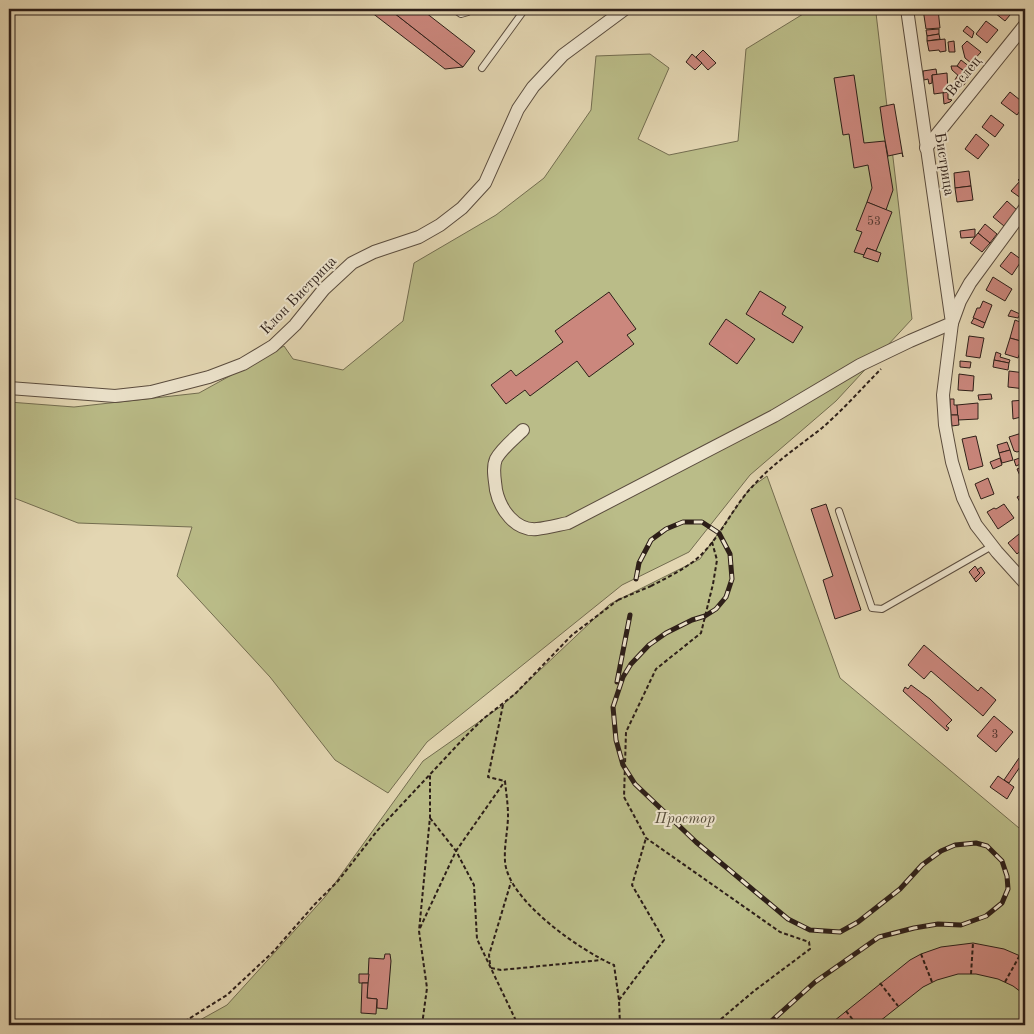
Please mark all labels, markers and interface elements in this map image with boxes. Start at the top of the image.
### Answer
street label: Веслец [944,54,985,100]
street label: Бистрица [931,132,956,197]
house number: 53 [867,215,881,228]
street label: Клон Бистрица [258,254,340,338]
house number: 3 [992,729,998,741]
park label: Простор [654,812,715,827]

